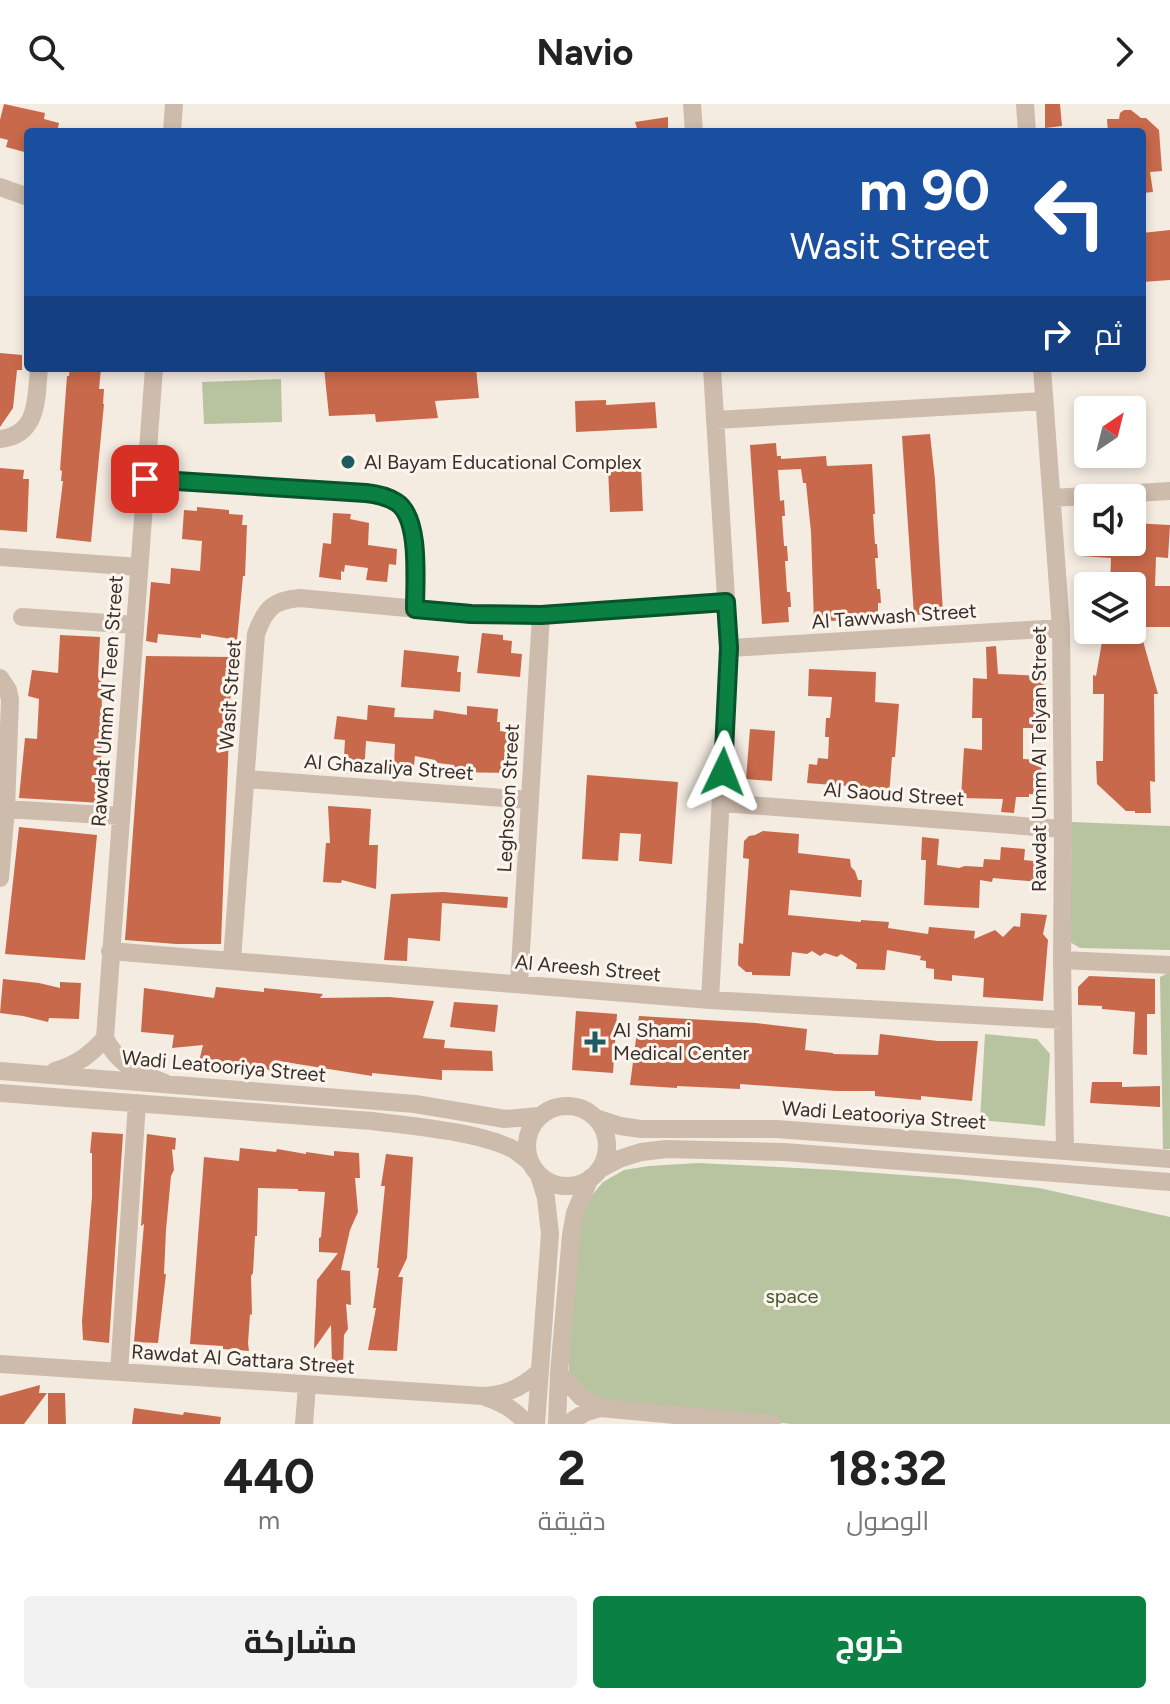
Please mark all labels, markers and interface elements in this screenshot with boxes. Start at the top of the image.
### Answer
icon: search [24,30,68,74]
icon: forward [1102,30,1146,74]
text: Navio [537,31,633,74]
text: 90 m [859,157,990,224]
icon: left [1018,160,1122,264]
text: Wasit Street [790,225,990,268]
icon: right [1034,312,1078,356]
text: ثم [1094,316,1122,353]
north arrow [1074,396,1146,468]
map controls [1074,396,1146,644]
pin [111,445,179,513]
place label: Al Bayam Educational Complex [364,450,642,474]
marker: Al Bayam Educational Complex [339,453,357,471]
icon: arrive [123,457,167,501]
button: sound [1074,484,1146,556]
button: layers [1074,572,1146,644]
street label: Rawdat Umm Al Teen Street [86,574,128,828]
street label: Al Tawwash Street [811,598,977,634]
street label: Rawdat Umm Al Telyan Street [1027,626,1051,892]
street label: Wasit Street [214,639,246,751]
street label: Leghsoon Street [492,723,524,873]
position arrow [681,730,765,814]
street label: Al Ghazaliya Street [303,749,475,785]
street label: Al Saoud Street [823,777,965,811]
street label: Al Areesh Street [514,950,662,986]
place label: Al Shami Medical Center [613,1018,749,1065]
marker: Al Shami Medical Center [584,1031,606,1053]
street label: Wadi Leatooriya Street [121,1045,327,1087]
street label: Wadi Leatooriya Street [781,1096,987,1134]
park label: space [765,1284,819,1308]
street label: Rawdat Al Gattara Street [130,1339,356,1379]
text: 2 [558,1439,586,1497]
text: 18:32 [828,1439,947,1497]
text: 440 [223,1447,315,1505]
text: m [258,1504,280,1536]
text: دقيقة [538,1505,606,1537]
text: الوصول [846,1505,929,1537]
button: مشاركة [24,1596,577,1688]
button: خروج [593,1596,1146,1688]

